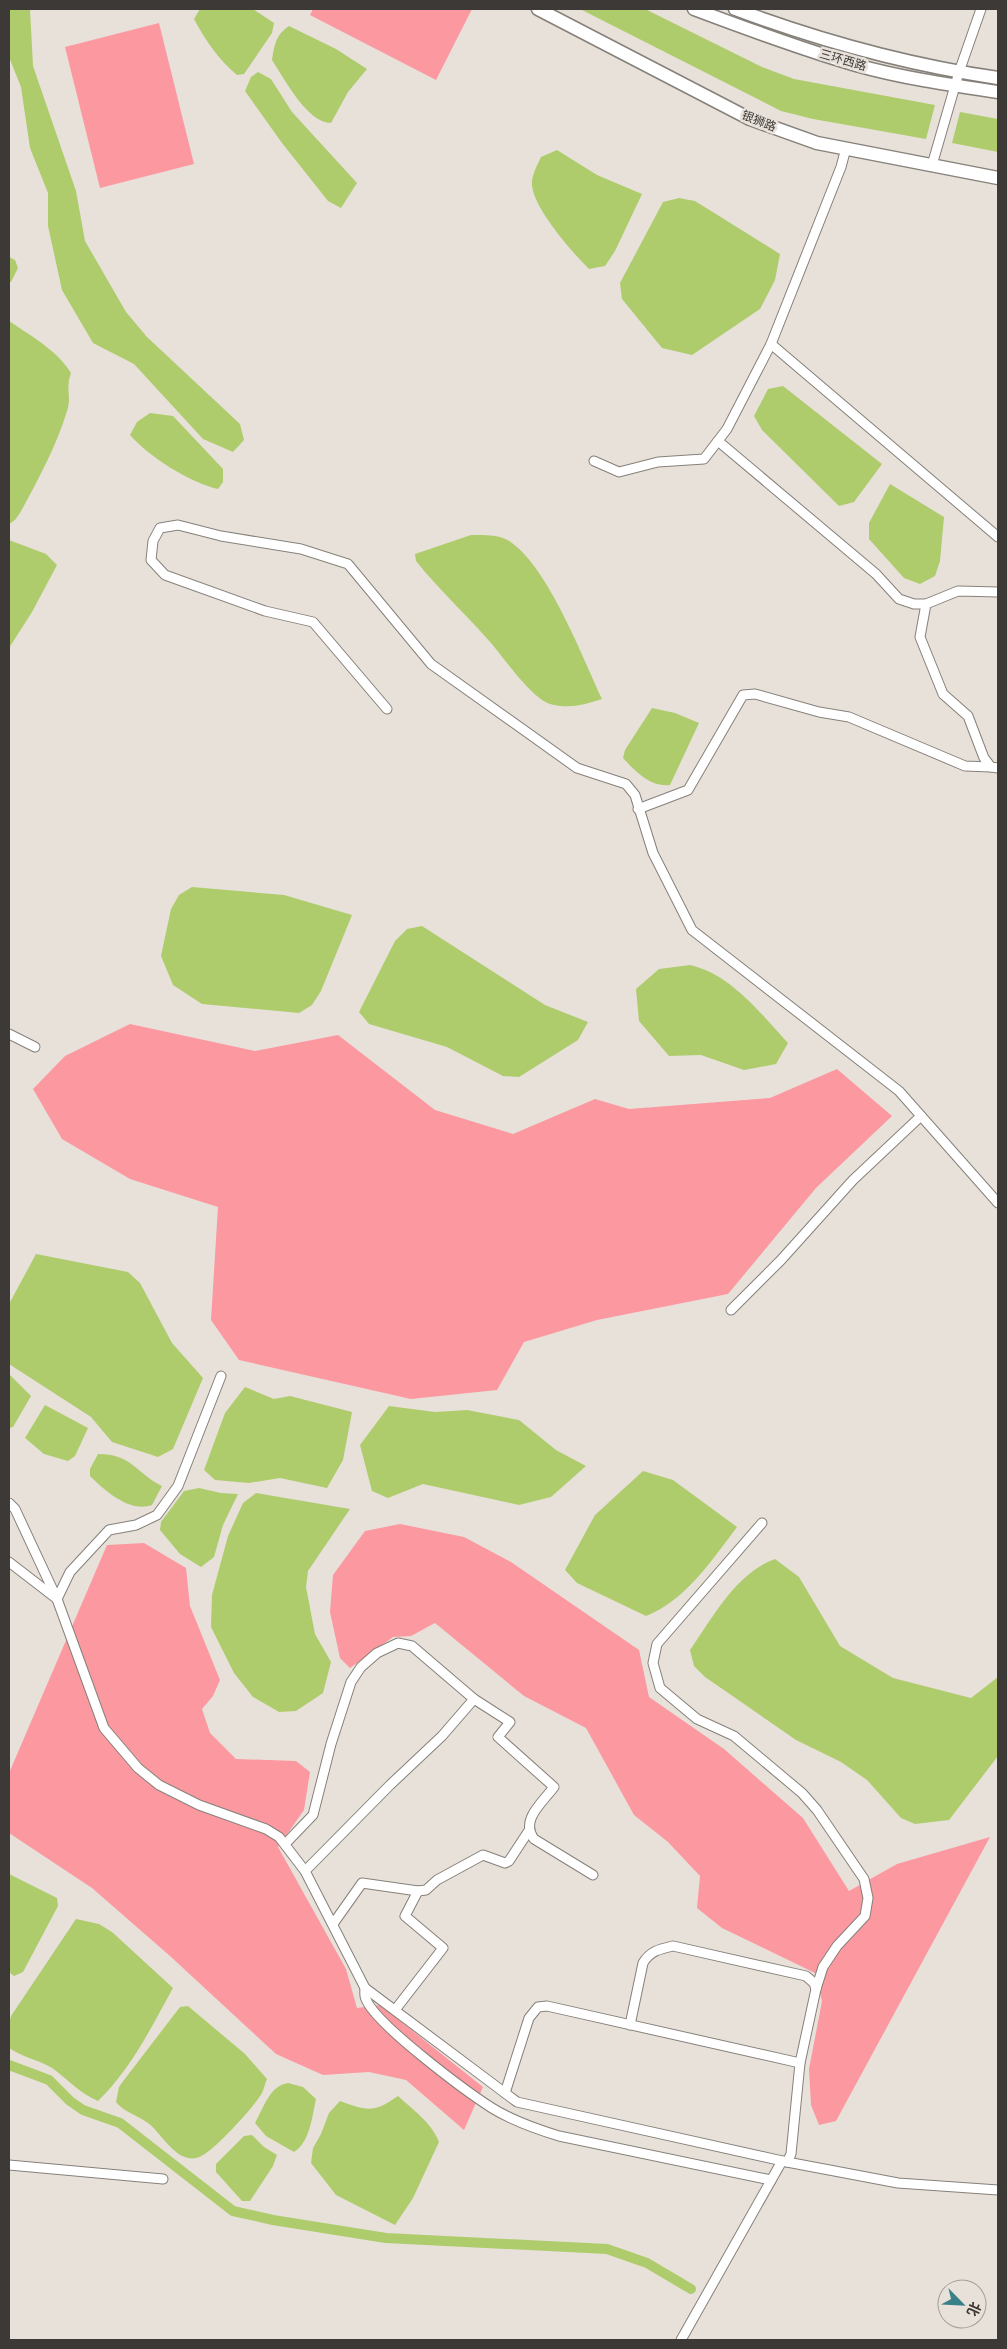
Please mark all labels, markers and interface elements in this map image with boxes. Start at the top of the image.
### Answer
street label: 三环西路 [818,47,868,73]
street label: 银狮路 [740,108,778,134]
north arrow [937,2279,987,2329]
text: 北 [963,2299,984,2319]

